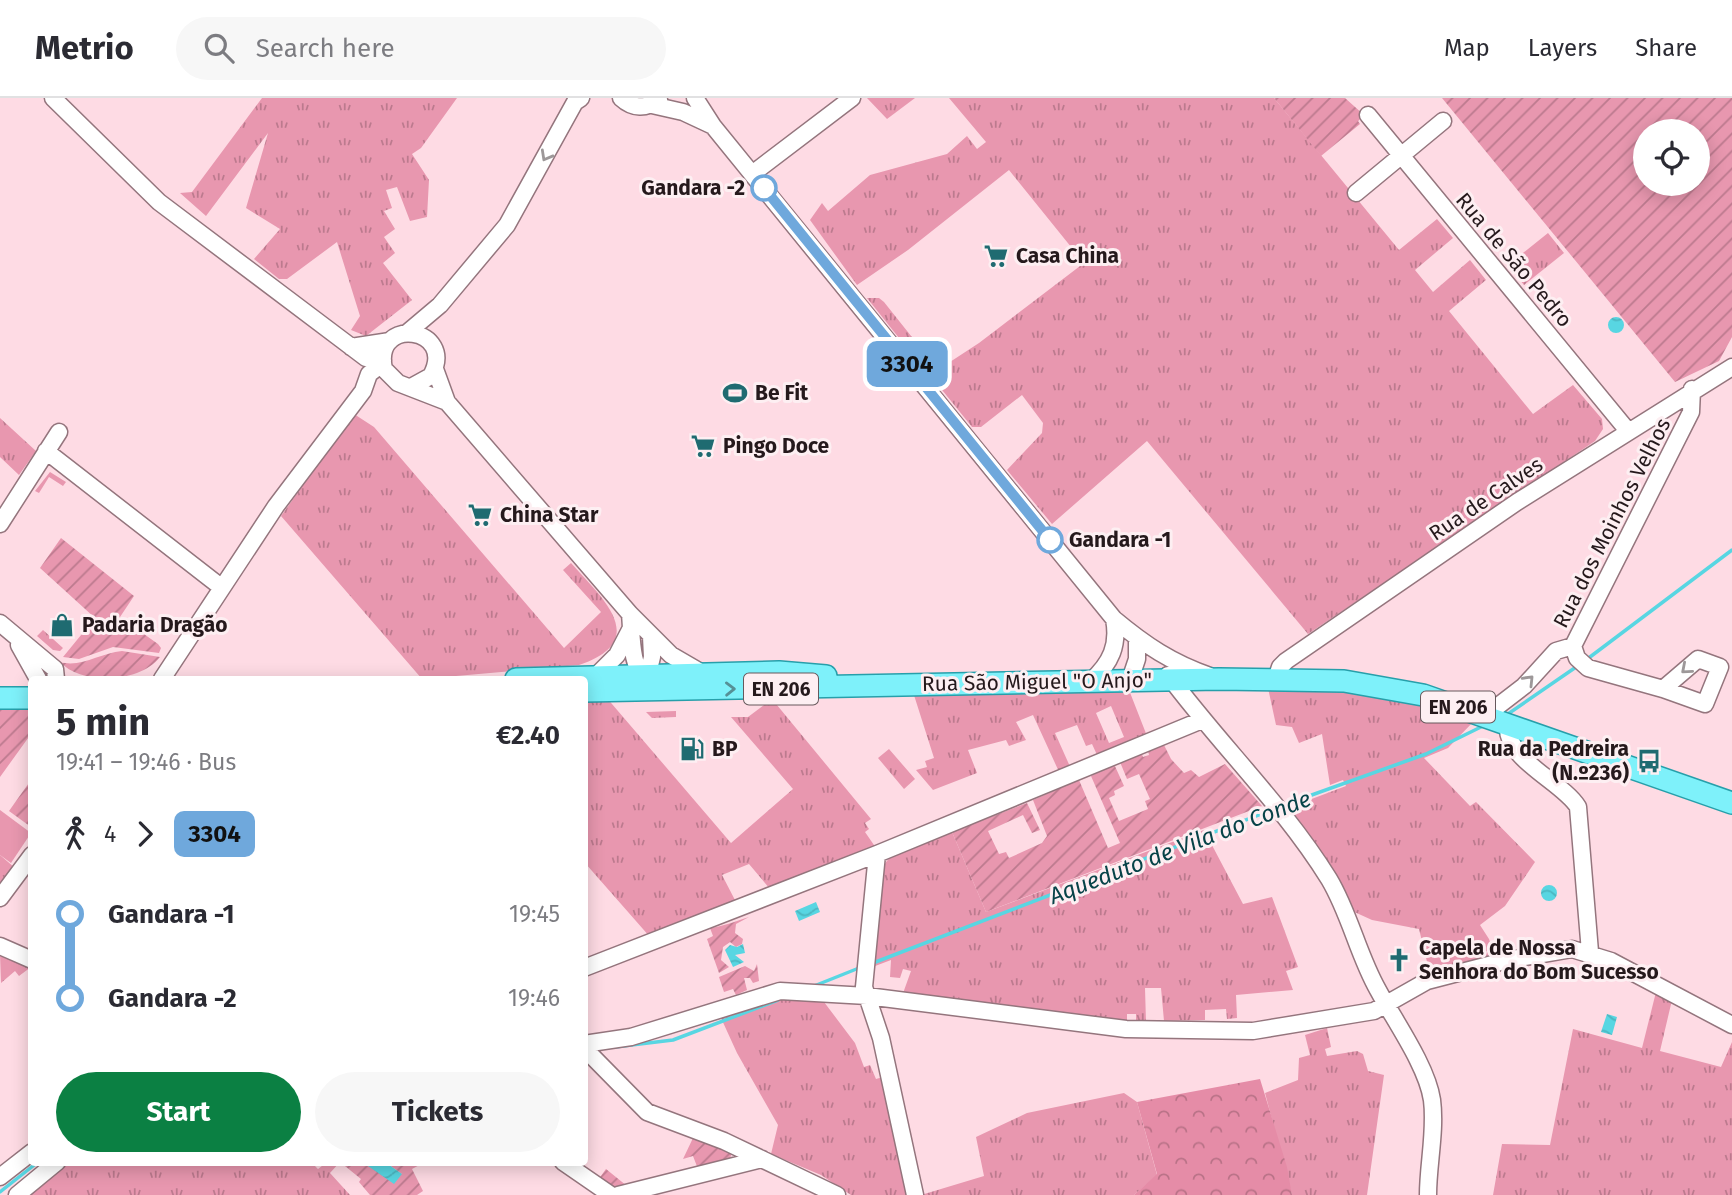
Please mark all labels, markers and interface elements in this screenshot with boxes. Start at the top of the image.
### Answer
search box [176,17,666,80]
text: Metrio [35,28,134,68]
icon: search [200,29,238,67]
text: Search here [256,33,395,64]
text: Map [1444,34,1490,62]
text: Layers [1528,34,1597,62]
text: Share [1635,34,1697,62]
map controls [1633,119,1710,196]
button: locate [1633,119,1710,196]
one-way arrow [541,148,554,161]
place label: Gandara -2 [641,175,745,201]
marker: Gandara -2 [751,175,777,201]
street label: Rua de São Pedro [1450,187,1578,333]
supermarket icon: Casa China [982,242,1010,270]
place label: Casa China [1016,243,1119,269]
line badge: 3304 [858,341,956,387]
text: 3304 [881,350,933,378]
sports icon: Be Fit [721,379,749,407]
place label: Be Fit [755,380,809,406]
street label: Rua dos Moinhos Velhos [1548,414,1676,632]
supermarket icon: Pingo Doce [689,432,717,460]
place label: Pingo Doce [723,433,830,459]
street label: Rua de Calves [1424,451,1548,547]
supermarket icon: China Star [466,501,494,529]
place label: China Star [500,502,599,528]
marker: Gandara -1 [1037,527,1063,553]
place label: Gandara -1 [1069,527,1171,553]
shop icon: Padaria Dragão [48,611,76,639]
place label: Padaria Dragão [82,612,227,638]
one-way arrow [1682,661,1695,673]
street label: Rua São Miguel "O Anjo" [922,667,1152,697]
road number: EN 206 [744,674,818,704]
one-way arrow [1521,675,1534,688]
one-way arrow [724,682,735,697]
road number: EN 206 [1421,692,1495,722]
text: 5 min [56,699,150,745]
text: €2.40 [496,720,560,751]
fuel station icon: BP [678,735,706,763]
place label: BP [712,736,738,762]
place label: Rua da Pedreira (N.º236) [1478,736,1629,786]
bus stop icon: Rua da Pedreira (N.º236) [1635,747,1663,775]
text: 19:41 – 19:46 · Bus [56,748,236,776]
water label: Aqueduto de Vila do Conde [1044,784,1315,910]
icon: walk [56,815,94,853]
icon: forward [126,815,164,853]
text: 4 [104,820,116,848]
text: 3304 [188,820,241,848]
text: Gandara -1 [108,899,235,930]
text: 19:45 [509,900,560,928]
place label: Capela de Nossa Senhora do Bom Sucesso [1419,935,1659,985]
church icon: Capela de Nossa Senhora do Bom Sucesso [1385,946,1413,974]
text: Gandara -2 [108,983,237,1014]
text: 19:46 [508,984,560,1012]
button: Start [56,1072,301,1152]
button: Tickets [315,1072,560,1152]

